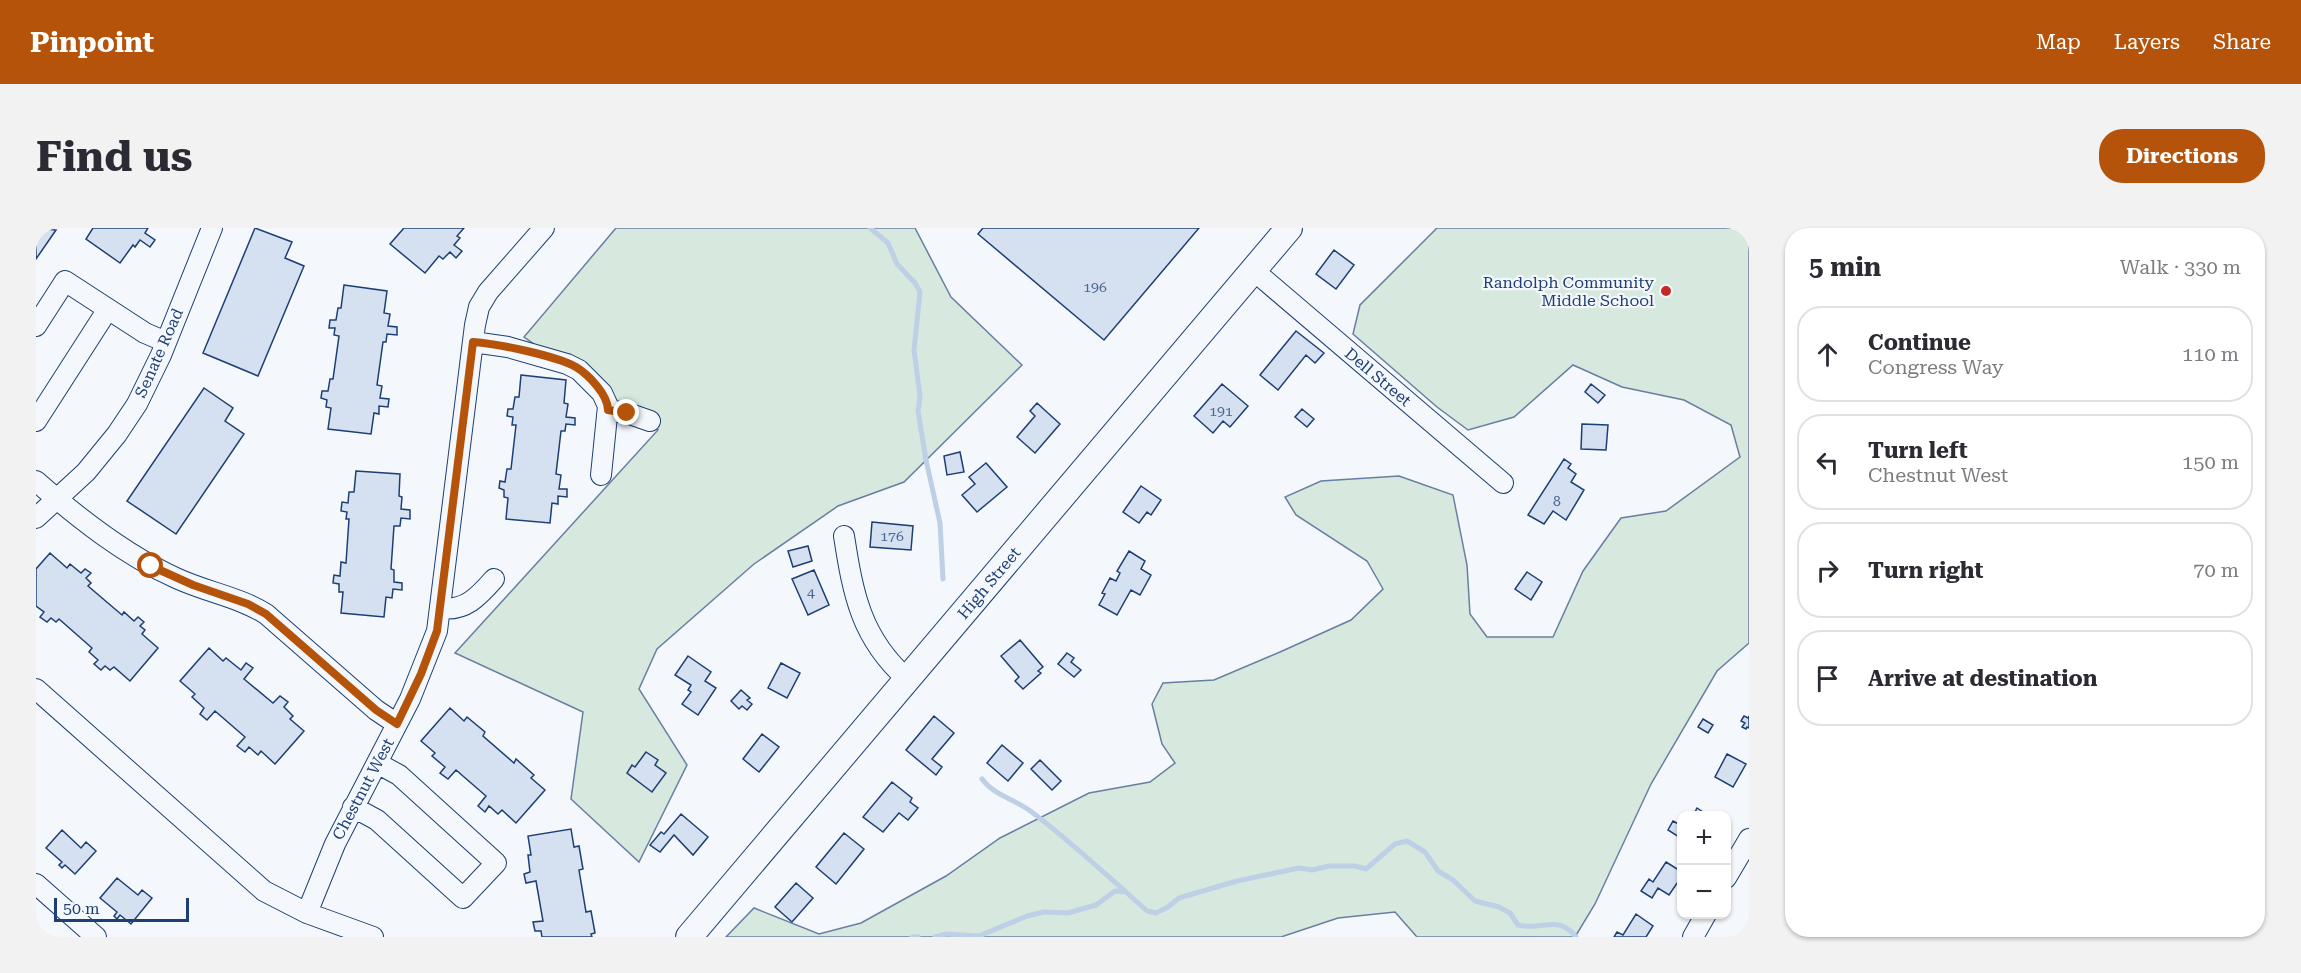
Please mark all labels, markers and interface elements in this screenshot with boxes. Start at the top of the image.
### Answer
text: Pinpoint [30,26,154,59]
text: Map [2036,30,2081,54]
text: Layers [2114,30,2180,54]
text: Share [2213,30,2271,54]
button: Directions [2099,129,2265,183]
text: Find us [36,132,193,181]
text: 5 min [1809,252,1881,282]
text: Walk · 330 m [2120,255,2241,279]
place label: Randolph Community Middle School [1483,273,1655,310]
house number: 196 [1083,279,1107,295]
marker: Randolph Community Middle School [1659,284,1673,298]
street label: Senate Road [131,305,187,401]
text: Continue [1868,330,1971,355]
icon: ahead [1811,338,1844,371]
text: 110 m [2182,342,2239,366]
street label: Dell Street [1341,344,1415,410]
text: Congress Way [1868,355,2004,379]
route end [613,399,639,425]
house number: 191 [1209,403,1233,419]
text: Turn left [1868,438,1968,463]
icon: left [1811,446,1844,479]
text: 150 m [2182,450,2239,474]
text: Chestnut West [1868,463,2008,487]
house number: 8 [1553,493,1561,509]
house number: 176 [880,528,904,544]
street label: High Street [954,543,1025,623]
route start [137,552,163,578]
icon: right [1811,554,1844,587]
text: Turn right [1868,558,1983,583]
text: 70 m [2193,558,2239,582]
house number: 4 [807,584,815,600]
icon: arrive [1811,662,1844,695]
text: Arrive at destination [1868,666,2097,691]
street label: Chestnut West [328,735,398,843]
map controls [1677,811,1731,919]
button: + [1677,811,1731,865]
button: − [1677,865,1731,919]
scale bar [54,895,189,922]
text: 50 m [63,899,100,918]

